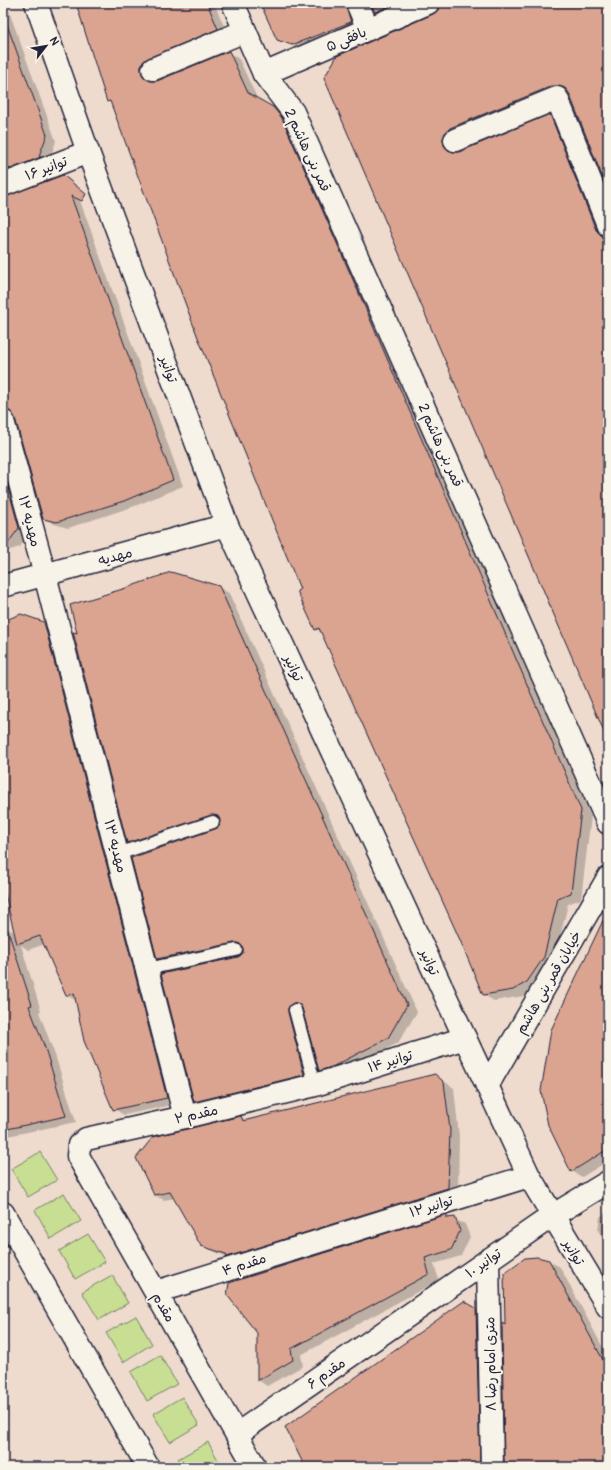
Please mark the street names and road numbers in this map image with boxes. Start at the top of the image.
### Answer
street label: بافقی ۵ [323,23,369,56]
street label: قمر بنی هاشم 2 [279,106,334,195]
street label: توانیر ۱۶ [23,152,71,184]
street label: توانیر [156,353,181,386]
street label: قمر بنی هاشم 2 [413,401,467,490]
street label: مهدیه ۱۲ [15,494,45,549]
street label: مهدیه [96,544,134,569]
street label: توانیر [280,651,307,685]
street label: مهدیه ۱۳ [100,818,131,875]
street label: خیابان قمر بنی هاشم [512,928,587,1038]
street label: توانیر [416,945,443,979]
street label: توانیر ۱۴ [366,1046,415,1076]
street label: مقدم ۲ [173,1101,220,1130]
street label: توانیر ۱۲ [407,1192,456,1221]
street label: توانیر [559,1235,588,1269]
street label: توانیر ۱۰ [462,1244,505,1282]
street label: مقدم ۴ [220,1249,269,1281]
street label: مقدم [147,1289,179,1326]
street label: ۸ متری امام رضا [481,1317,502,1411]
street label: مقدم ۶ [304,1354,350,1394]

